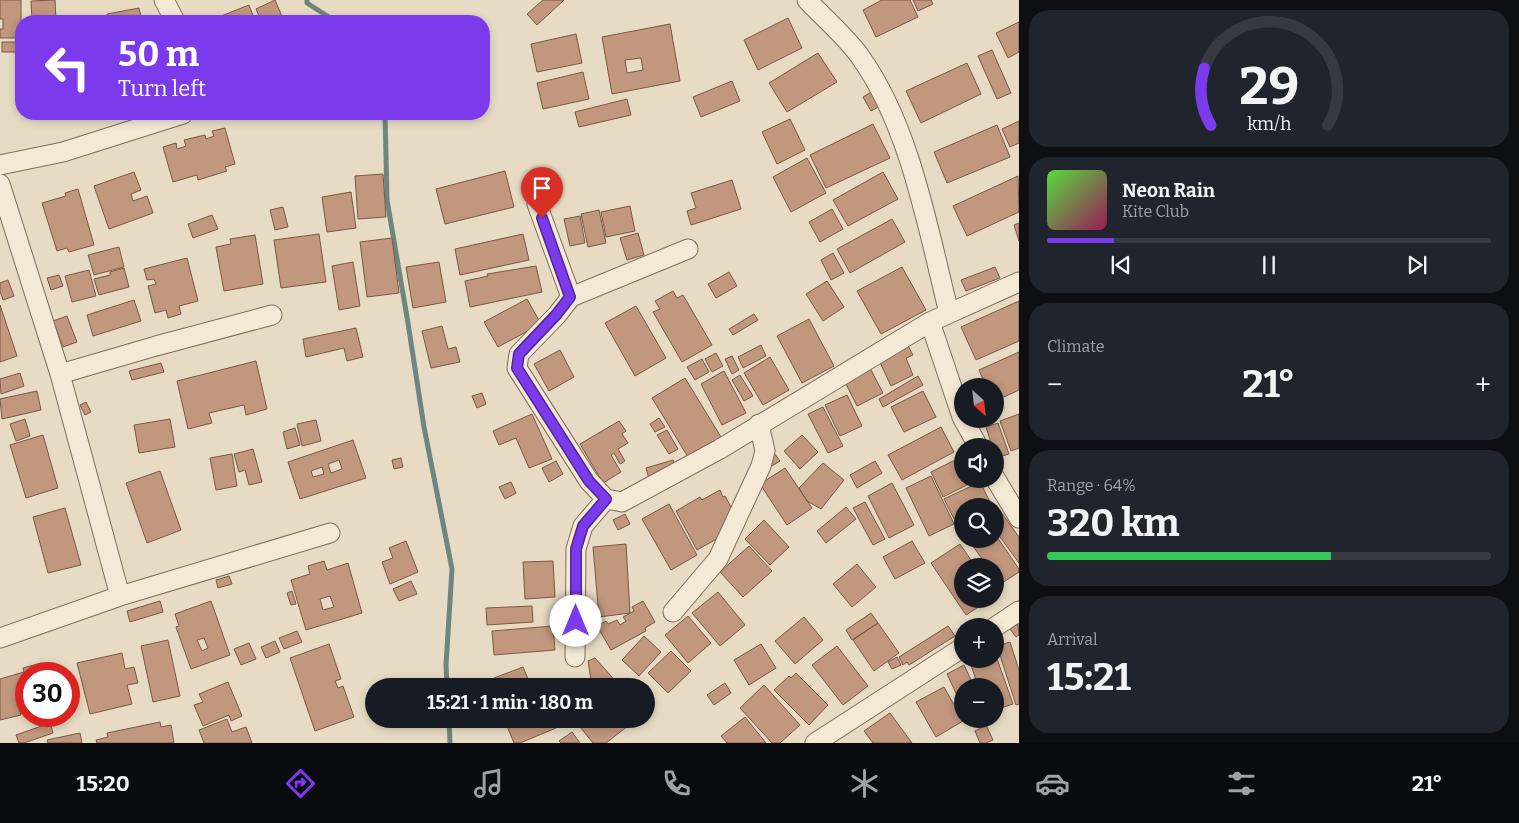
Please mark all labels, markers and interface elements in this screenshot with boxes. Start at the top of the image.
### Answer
text: 50 m [118,33,199,75]
icon: left [35,35,100,100]
text: 29 [1239,55,1299,118]
text: Turn left [118,75,206,102]
text: km/h [1247,113,1291,135]
pin [521,167,563,218]
icon: arrive [528,174,556,202]
text: Neon Rain [1122,179,1215,202]
text: Kite Club [1122,202,1189,221]
icon: previous [1107,251,1135,279]
icon: pause [1255,251,1283,279]
icon: next [1403,251,1431,279]
text: Climate [1047,337,1105,356]
text: 21° [1242,361,1295,407]
text: − [1047,368,1062,401]
text: + [1475,368,1491,401]
north arrow [954,378,1004,428]
map controls [954,378,1004,728]
button: sound [954,438,1004,488]
text: Range · 64% [1047,476,1136,495]
button: search [954,498,1004,548]
text: 320 km [1047,500,1180,546]
button: layers [954,558,1004,608]
position arrow [549,594,601,646]
button: + [954,618,1004,668]
text: Arrival [1047,630,1098,649]
text: 15:21 [1047,654,1131,700]
speed limit sign: 30 [15,662,80,727]
button: − [954,678,1004,728]
text: 15:21 · 1 min · 180 m [427,691,593,714]
icon: directions [283,766,318,801]
icon: music [471,766,506,801]
icon: phone [659,766,694,801]
icon: climate [847,766,882,801]
icon: car [1035,766,1070,801]
icon: filters [1224,766,1259,801]
text: 15:20 [77,770,130,797]
text: 21° [1412,770,1442,797]

